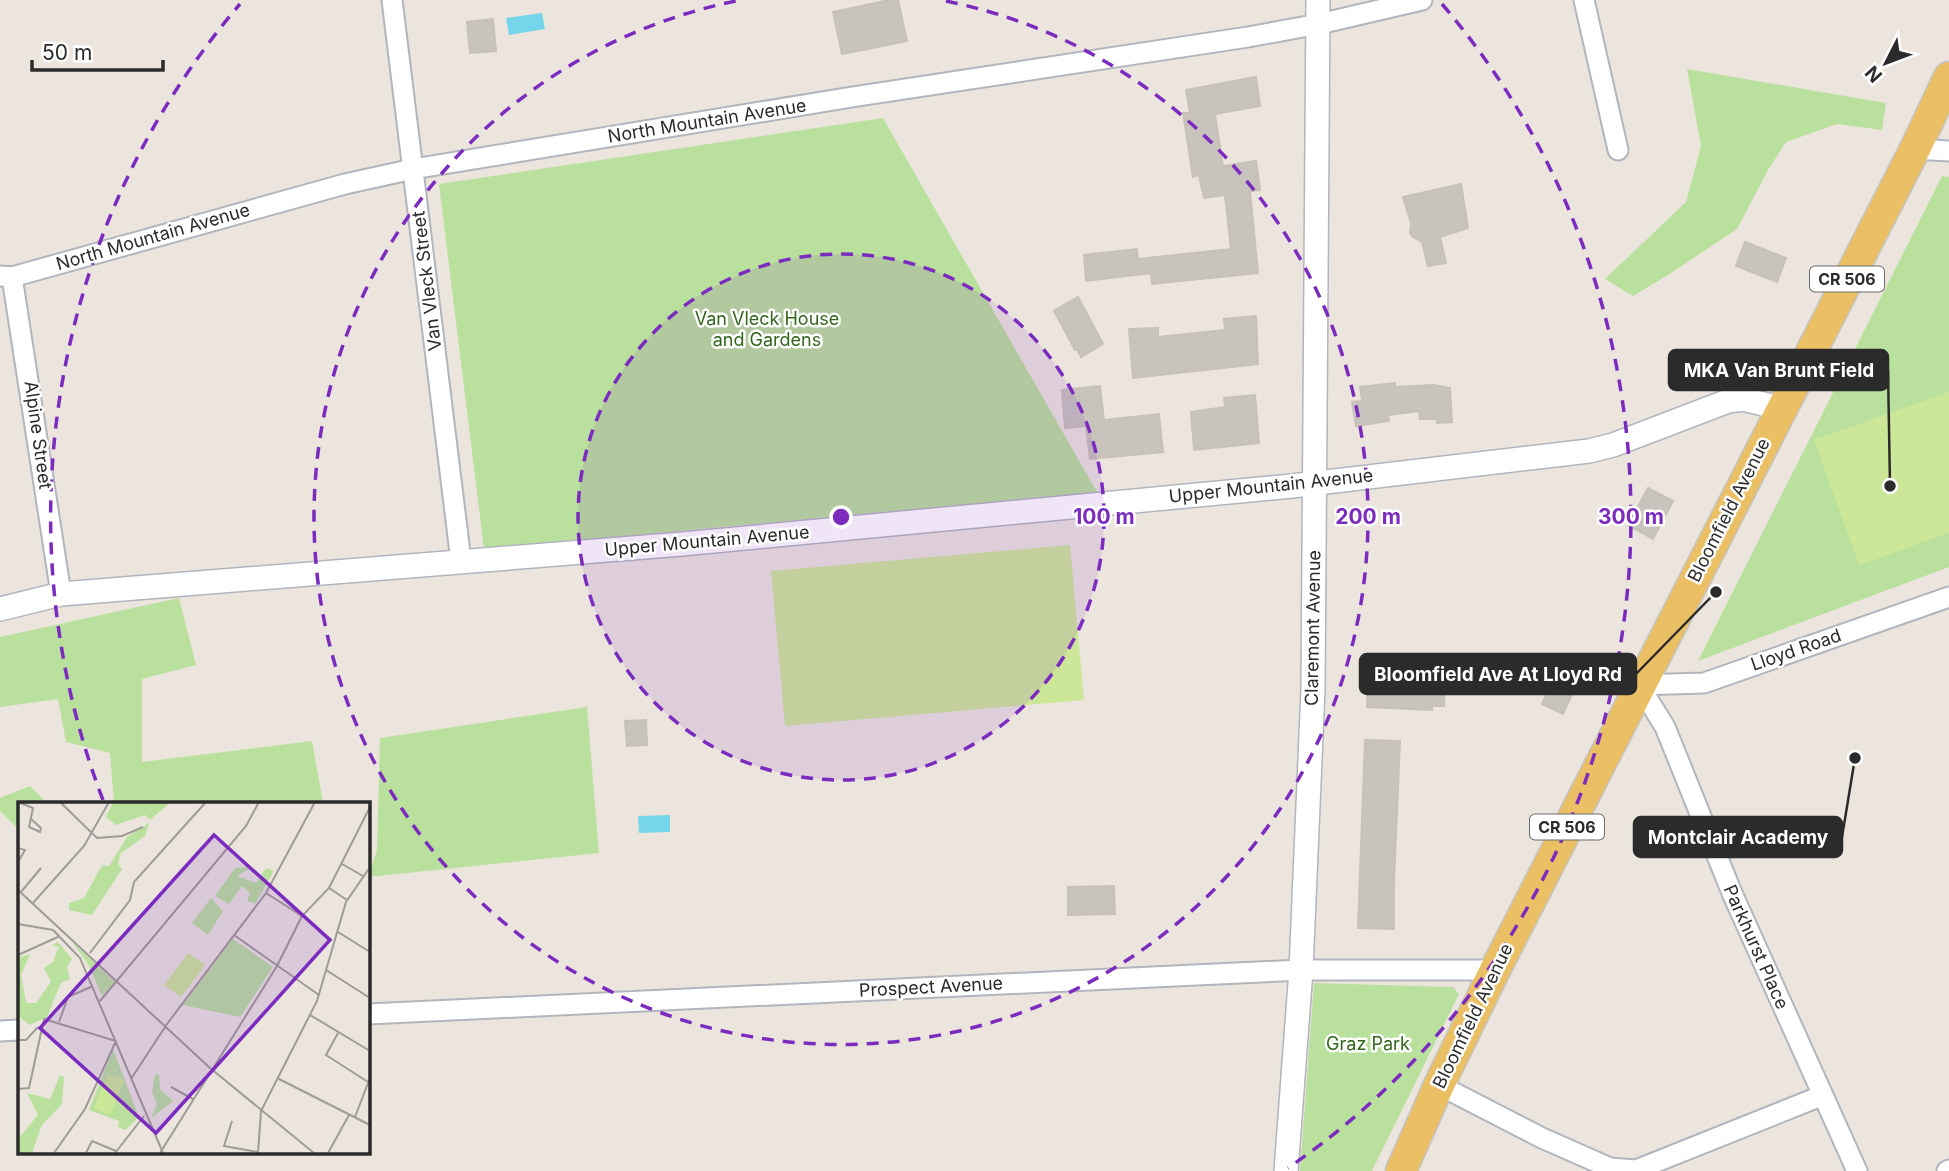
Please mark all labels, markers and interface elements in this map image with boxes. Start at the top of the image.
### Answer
scale bar [32,28,163,72]
north arrow [1851,28,1921,98]
text: 50 m [42,40,92,65]
text: N [1860,61,1887,87]
street label: North Mountain Avenue [606,94,808,147]
street label: North Mountain Avenue [53,199,252,274]
street label: Van Vleck Street [408,210,445,352]
road number: CR 506 [1810,266,1884,292]
park label: Van Vleck House and Gardens [695,308,839,350]
callout: MKA Van Brunt Field [1669,350,1888,390]
text: MKA Van Brunt Field [1684,359,1874,382]
street label: Alpine Street [21,379,57,491]
street label: Bloomfield Avenue [1683,434,1774,585]
street label: Upper Mountain Avenue [1168,464,1374,507]
text: 100 m [1073,504,1135,529]
text: 200 m [1335,504,1401,529]
text: 300 m [1598,504,1664,529]
centre of rings [829,505,853,529]
street label: Upper Mountain Avenue [604,521,810,560]
street label: Claremont Avenue [1301,550,1324,706]
street label: Lloyd Road [1748,624,1844,675]
callout: Bloomfield Ave At Lloyd Rd [1360,654,1636,694]
text: Bloomfield Ave At Lloyd Rd [1374,663,1622,686]
inset map [18,802,369,1154]
road number: CR 506 [1530,814,1604,840]
callout: Montclair Academy [1634,817,1842,857]
text: Montclair Academy [1648,826,1829,849]
street label: Parkhurst Place [1720,881,1793,1012]
street label: Bloomfield Avenue [1428,940,1517,1092]
street label: Prospect Avenue [858,972,1004,1001]
park label: Graz Park [1326,1033,1410,1054]

